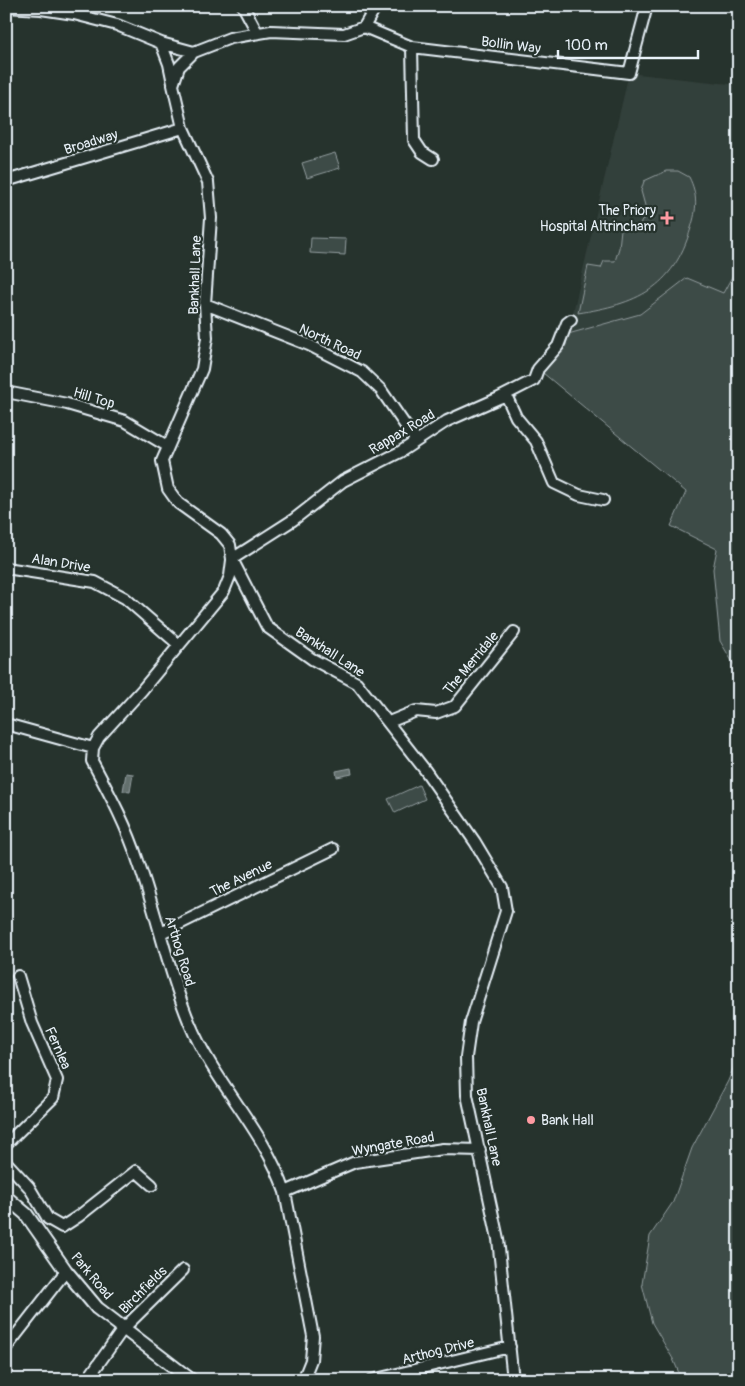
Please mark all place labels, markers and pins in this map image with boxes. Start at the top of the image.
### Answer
place label: The Priory Hospital Altrincham [540,202,656,235]
marker: The Priory Hospital Altrincham [660,211,674,225]
place label: Bank Hall [541,1112,594,1129]
marker: Bank Hall [525,1114,537,1126]

